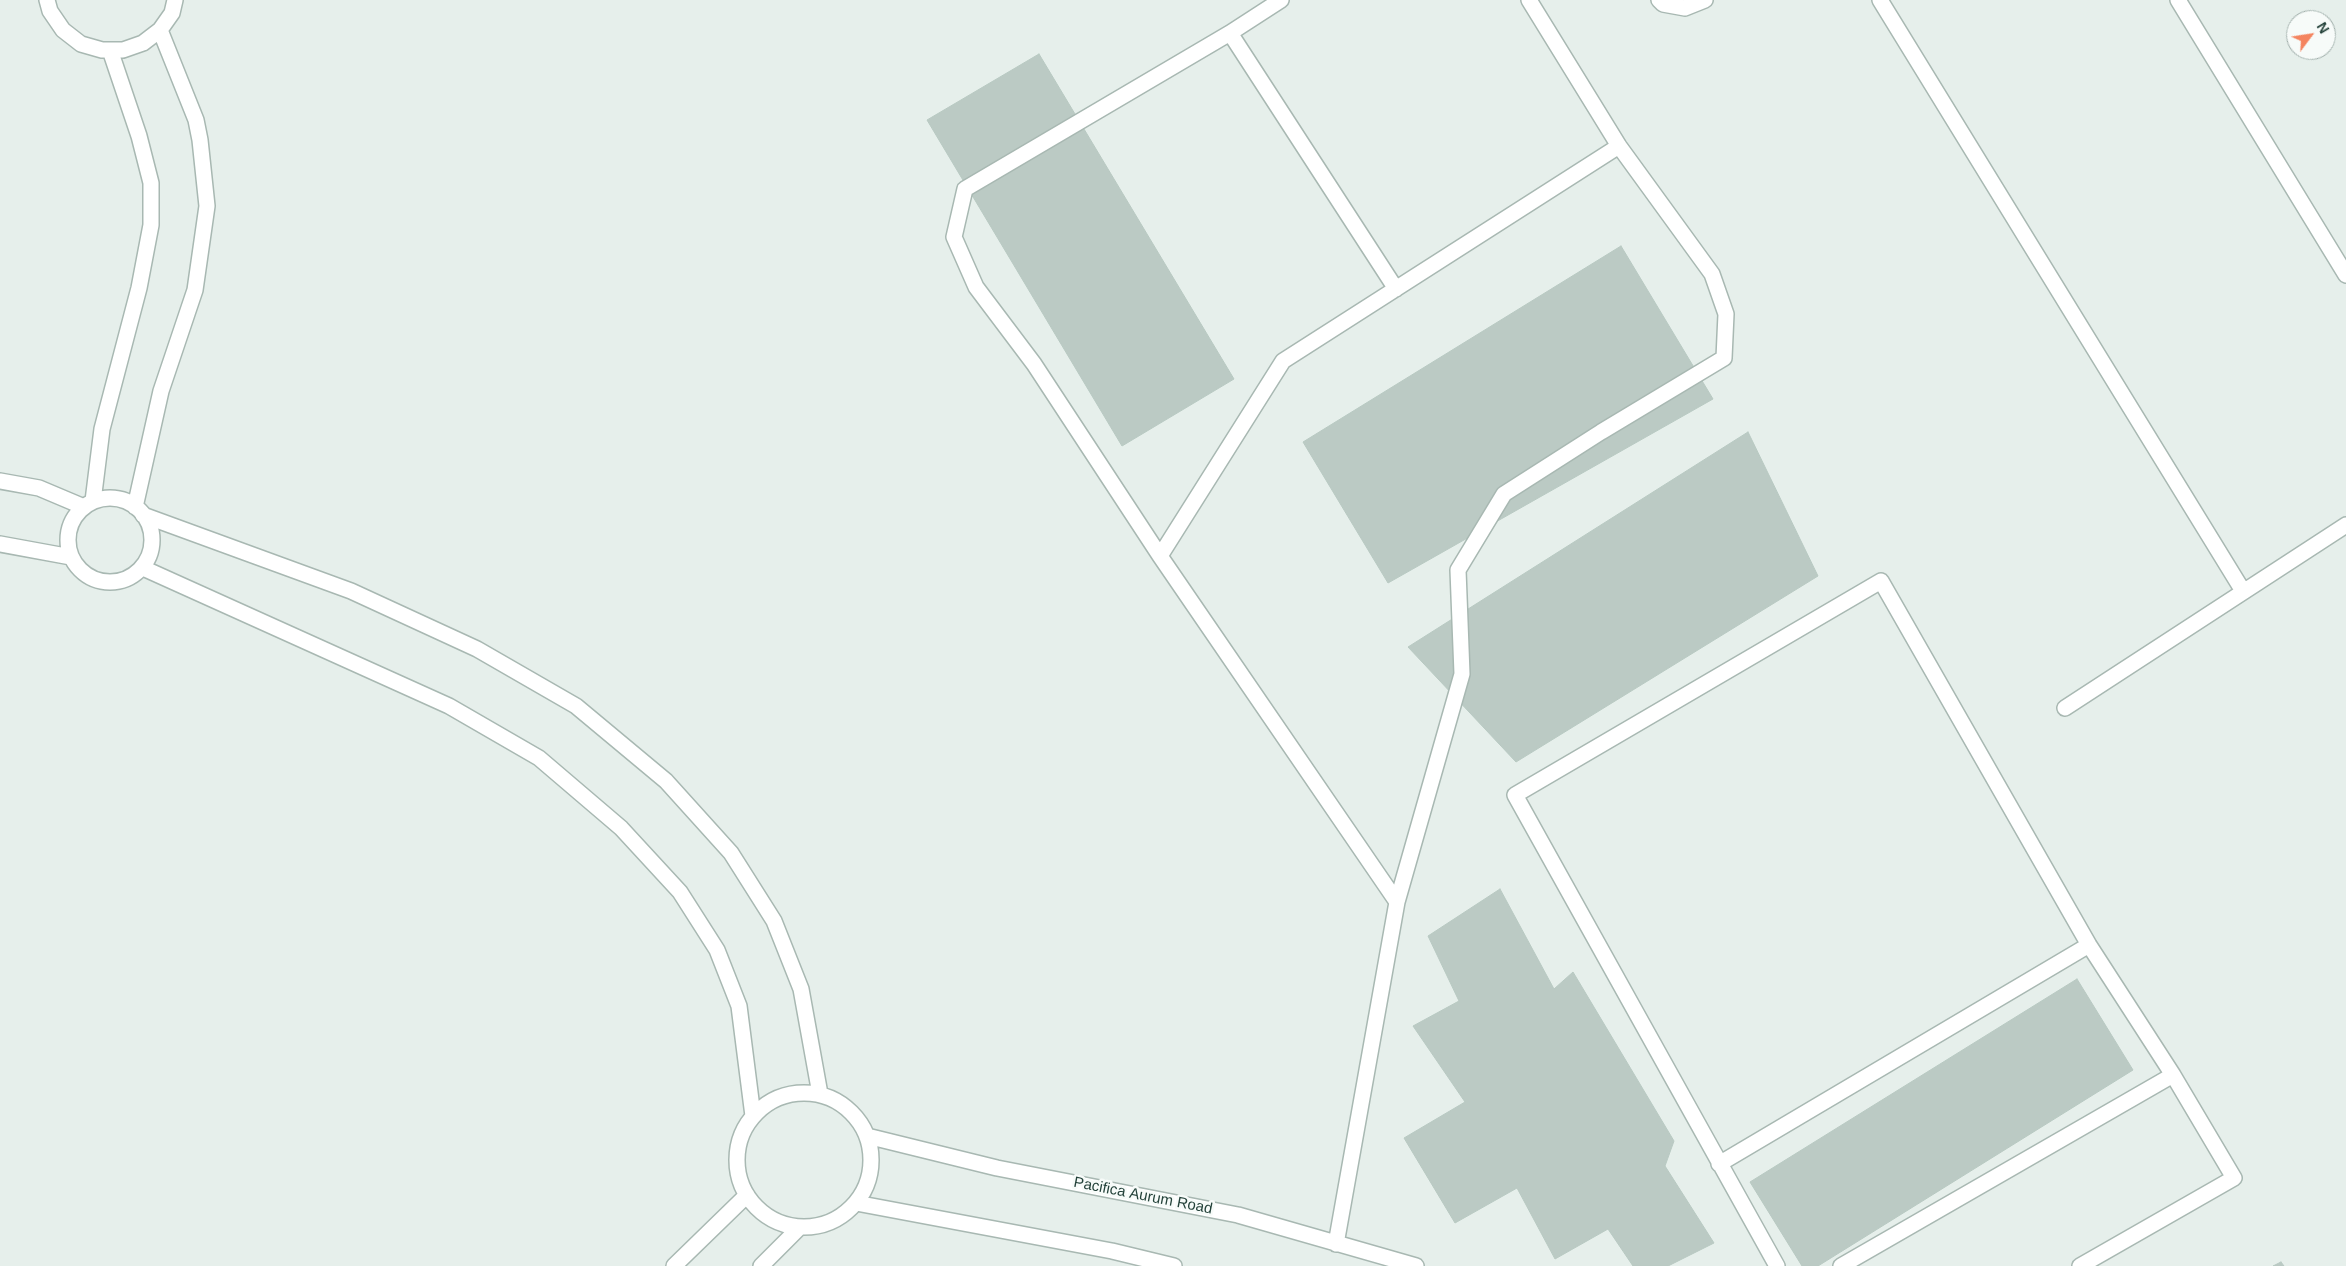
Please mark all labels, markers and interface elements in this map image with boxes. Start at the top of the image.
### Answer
north arrow [2286,10,2336,60]
text: N [2314,19,2332,36]
street label: Pacifica Aurum Road [1072,1174,1214,1218]

